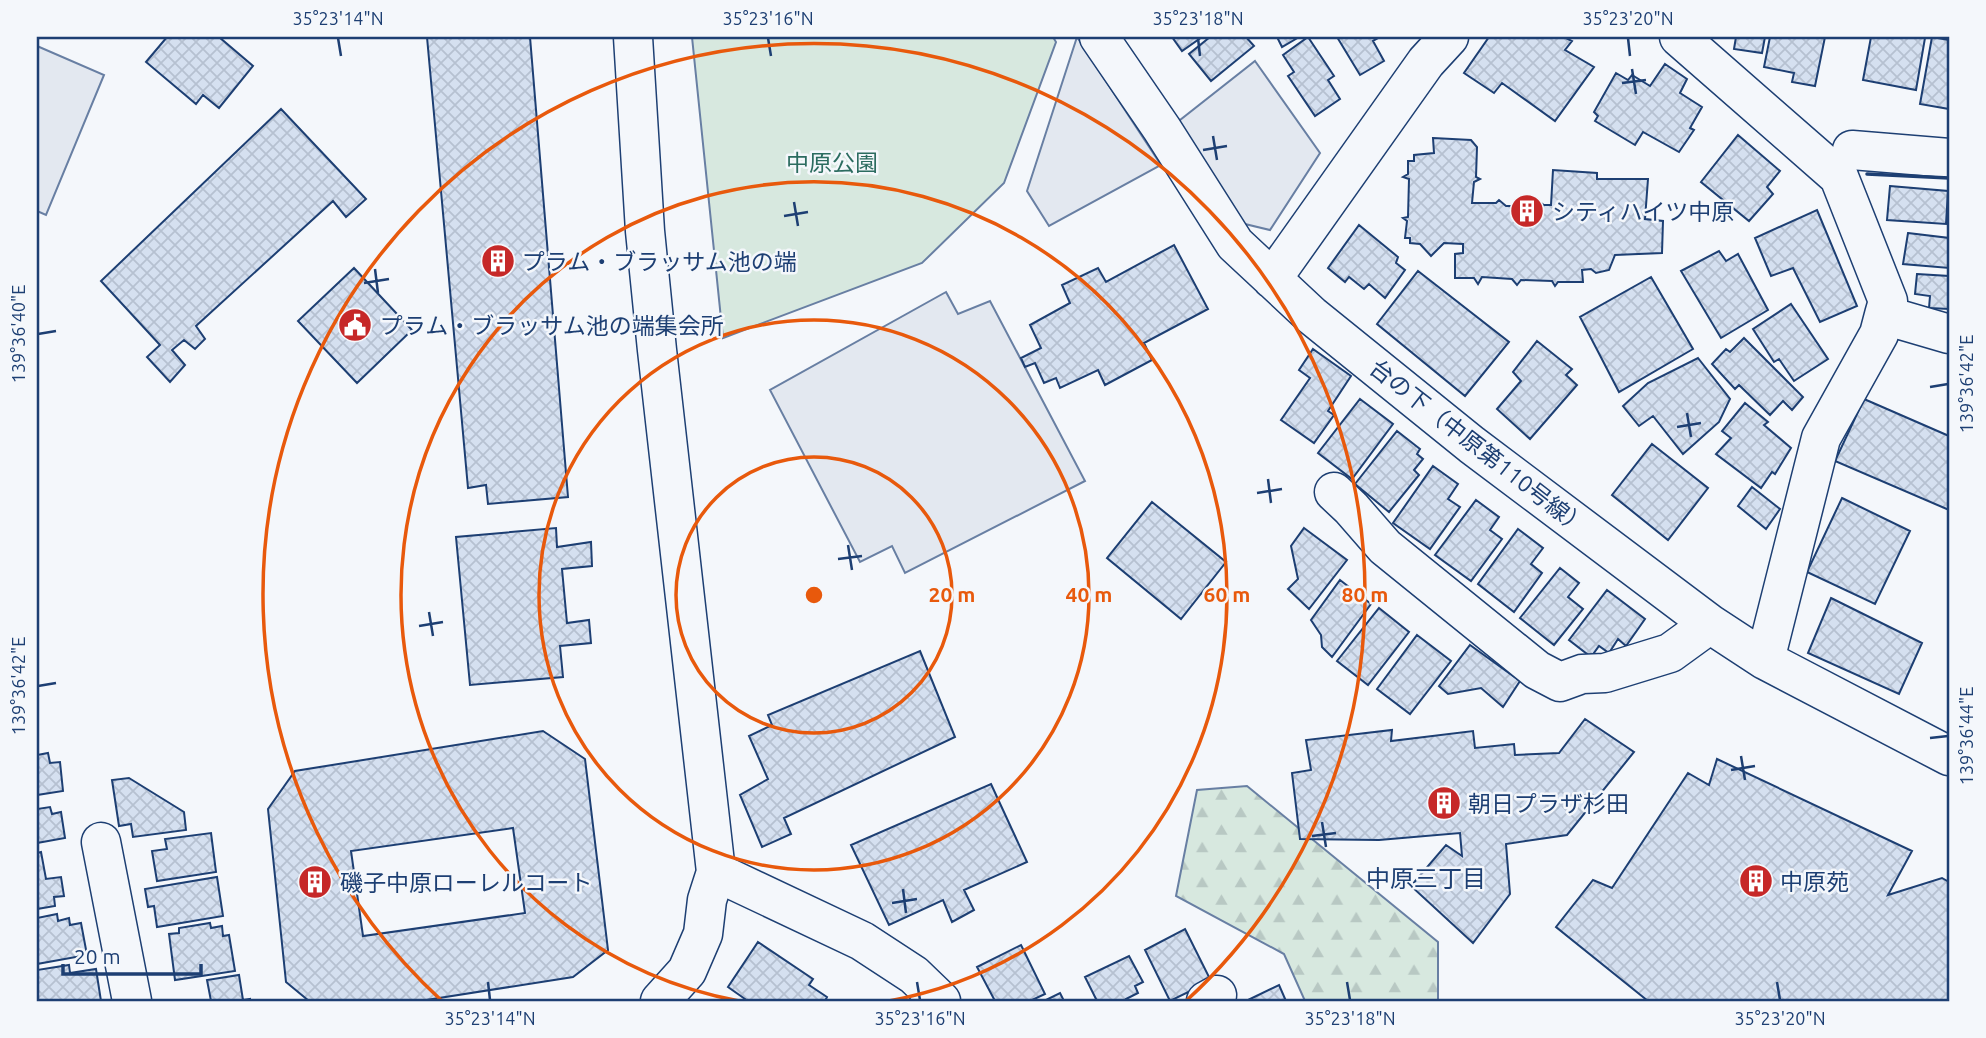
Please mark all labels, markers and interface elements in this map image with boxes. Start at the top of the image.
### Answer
text: 35°23'14"N [292,8,384,28]
text: 35°23'16"N [722,8,814,28]
text: 35°23'18"N [1152,8,1244,28]
text: 35°23'20"N [1582,8,1674,28]
park label: 中原公園 [786,150,878,175]
building icon: シティハイツ中原 [1508,192,1546,230]
place label: シティハイツ中原 [1552,199,1734,224]
building icon: プラム・ブラッサム池の端 [479,242,517,280]
place label: プラム・ブラッサム池の端 [522,249,797,274]
text: 139°36'40"E [8,285,28,383]
public building icon: プラム・ブラッサム池の端集会所 [336,306,374,344]
place label: プラム・ブラッサム池の端集会所 [380,313,724,338]
text: 139°36'42"E [1956,335,1976,433]
street label: 台の下（中原第110号線） [1365,354,1593,540]
text: 20 m [929,582,975,606]
text: 40 m [1066,582,1112,606]
text: 60 m [1204,582,1250,606]
text: 80 m [1342,582,1388,606]
centre of rings [802,583,826,607]
text: 139°36'42"E [8,637,28,735]
text: 139°36'44"E [1956,687,1976,785]
building icon: 朝日プラザ杉田 [1425,784,1463,822]
place label: 朝日プラザ杉田 [1468,791,1629,816]
building icon: 中原苑 [1737,862,1775,900]
building icon: 磯子中原ローレルコート [296,863,334,901]
district label: 中原三丁目 [1366,865,1486,892]
place label: 中原苑 [1780,869,1849,894]
place label: 磯子中原ローレルコート [340,870,593,895]
scale bar [63,933,201,977]
text: 20 m [74,944,121,968]
text: 35°23'14"N [444,1008,536,1028]
text: 35°23'16"N [874,1008,966,1028]
text: 35°23'18"N [1304,1008,1396,1028]
text: 35°23'20"N [1734,1008,1826,1028]

